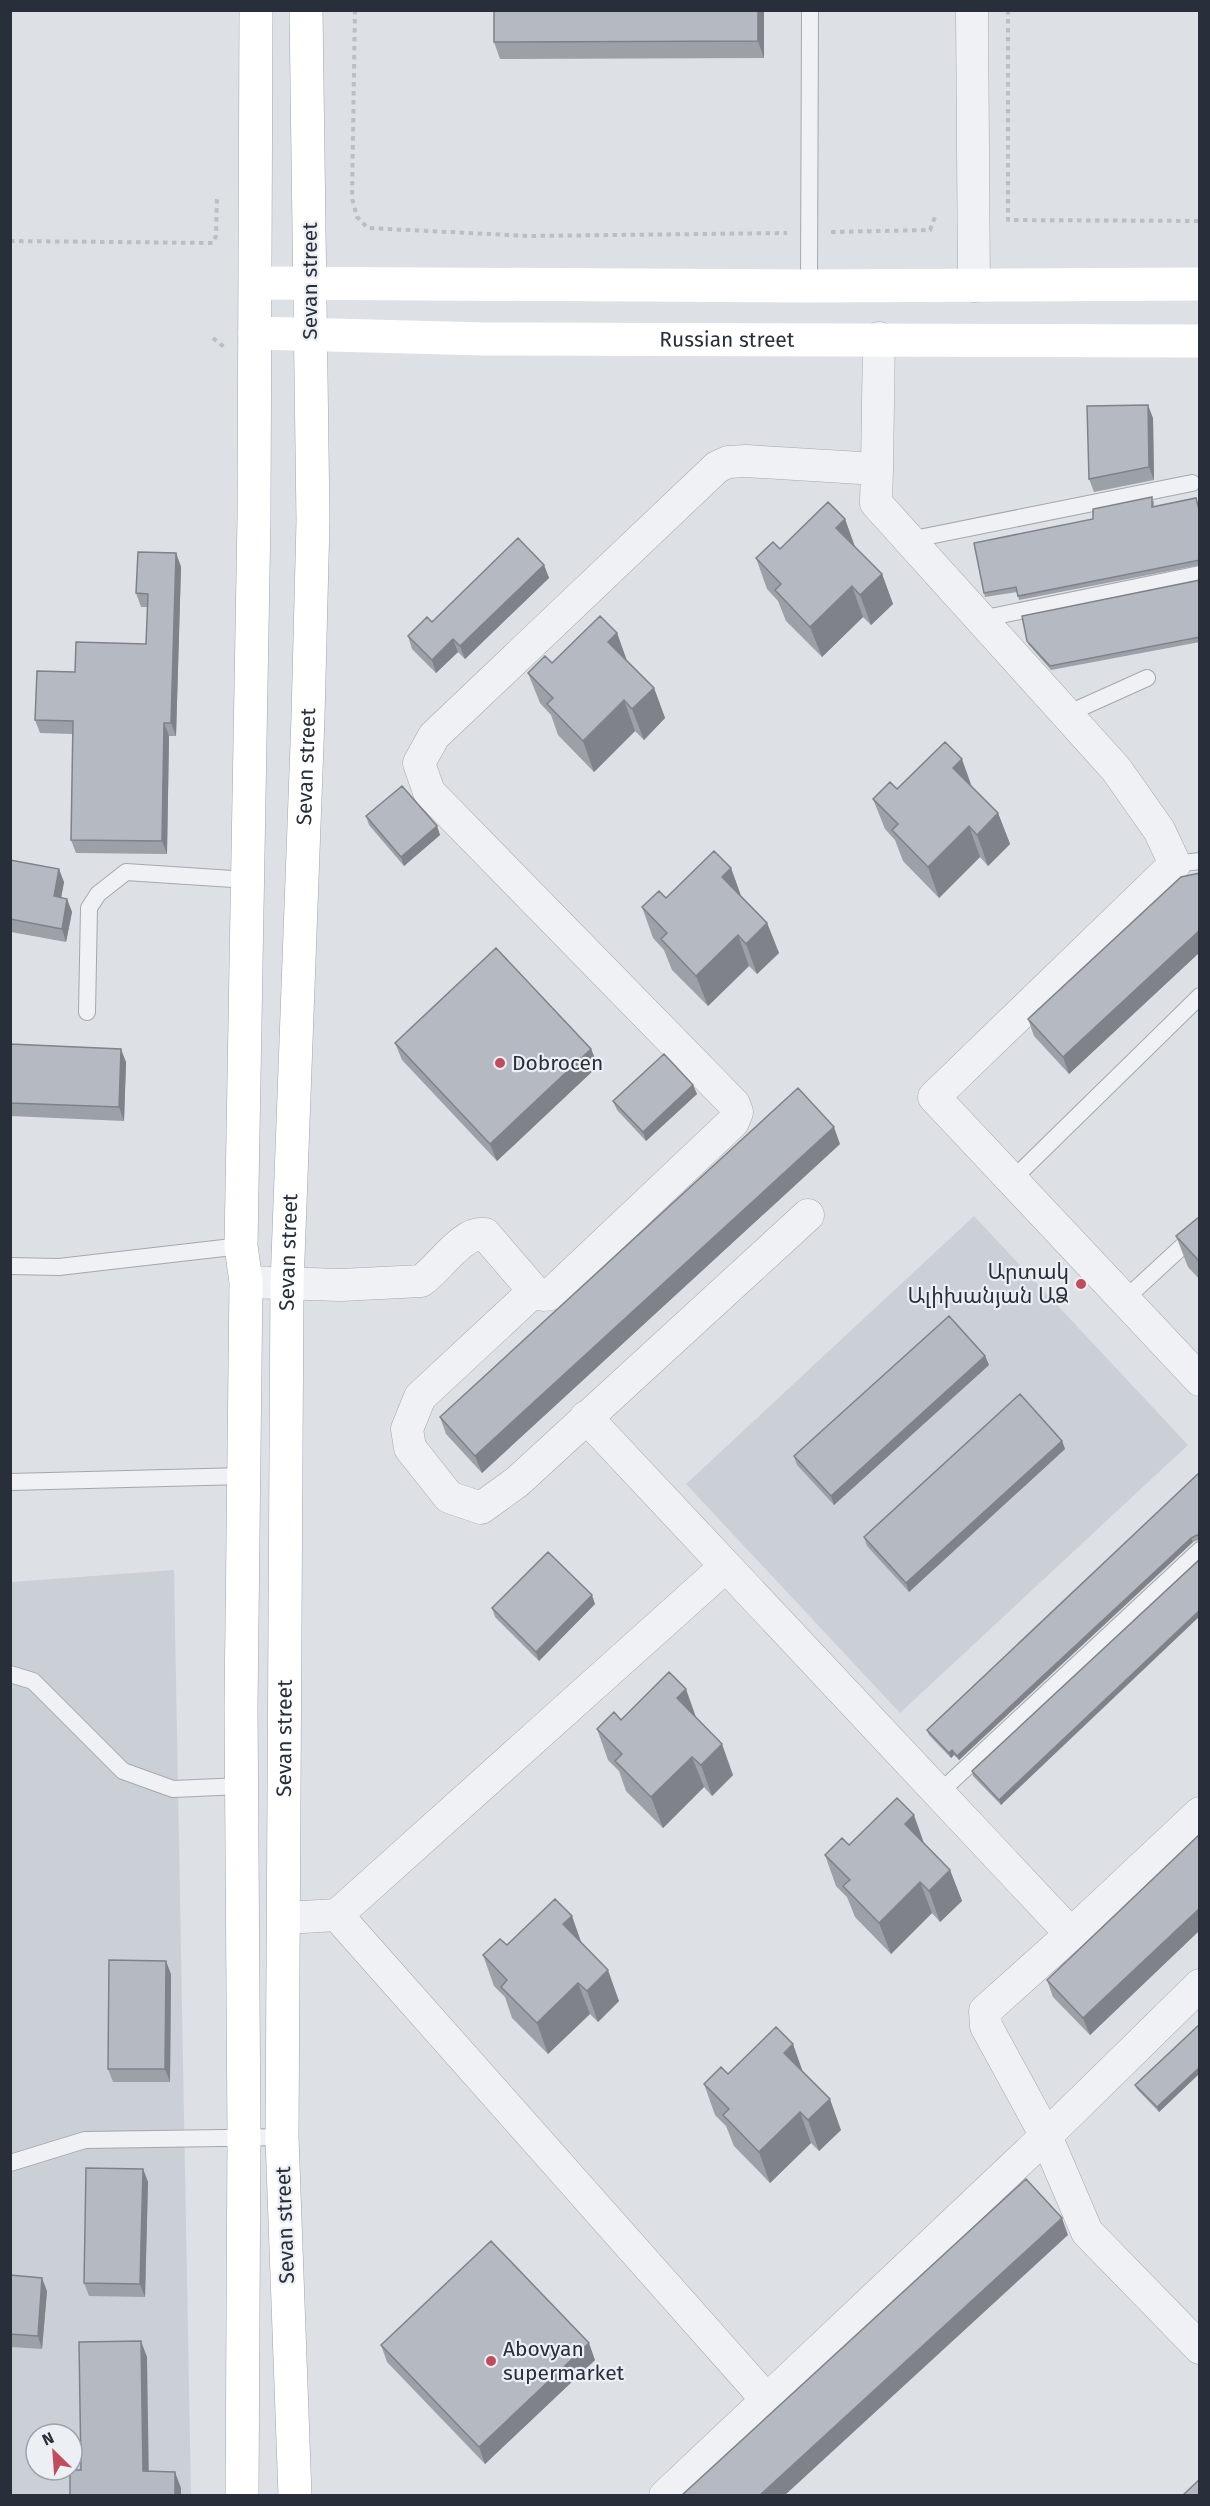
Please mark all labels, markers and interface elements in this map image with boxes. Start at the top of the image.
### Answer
street label: Sevan street [297,222,323,340]
street label: Russian street [659,326,795,353]
street label: Sevan street [291,707,321,826]
place label: Dobrocen [512,1050,603,1076]
marker: Dobrocen [493,1056,507,1070]
street label: Sevan street [274,1193,303,1311]
place label: Արտակ Ալիխանյան ԱՁ [908,1259,1069,1309]
marker: Արտակ Ալիխանյան ԱՁ [1074,1277,1088,1291]
street label: Sevan street [271,1679,298,1797]
street label: Sevan street [270,2165,300,2284]
place label: Abovyan supermarket [503,2336,625,2386]
marker: Abovyan supermarket [484,2354,498,2368]
north arrow [24,2422,84,2482]
text: N [39,2428,57,2450]

